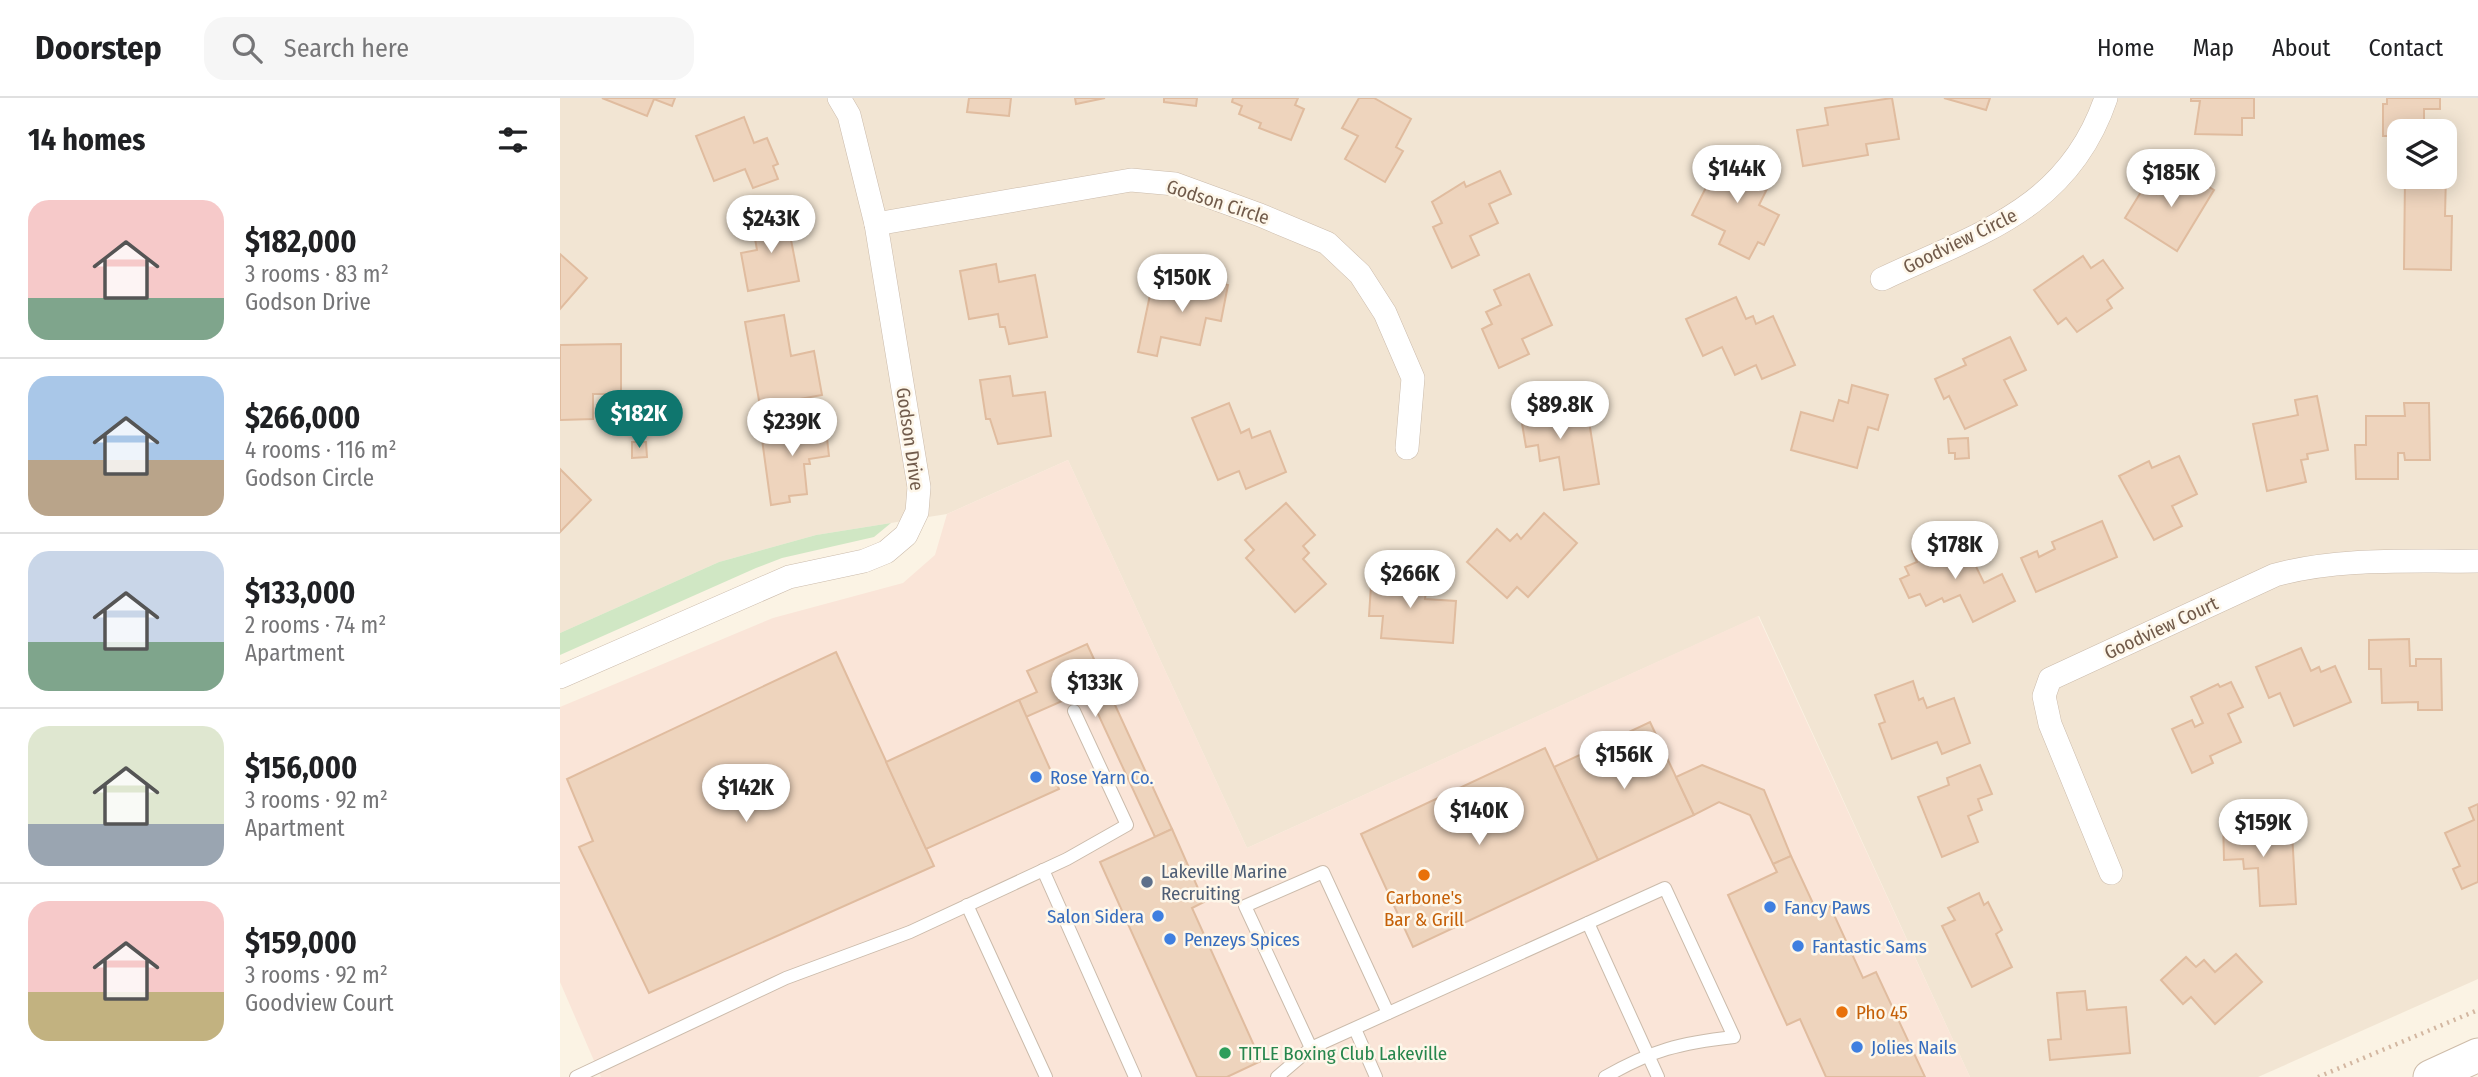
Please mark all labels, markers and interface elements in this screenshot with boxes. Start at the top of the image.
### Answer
search box [204,17,694,80]
text: Doorstep [35,28,162,68]
icon: search [228,29,266,67]
text: Search here [284,33,409,64]
text: Home [2097,34,2154,62]
text: Map [2192,34,2234,62]
text: About [2272,34,2330,62]
text: Contact [2368,34,2443,62]
map controls [2387,119,2457,189]
button: layers [2387,119,2457,189]
icon: filters [494,121,532,159]
text: 14 homes [28,122,145,158]
pin: $144K [1688,146,1786,205]
pin: $185K [2122,150,2220,209]
text: $144K [1708,154,1766,182]
text: $185K [2142,158,2200,186]
street label: Godson Circle [1164,175,1272,229]
pin: $243K [722,195,820,255]
text: $243K [742,204,800,232]
street label: Goodview Circle [1899,204,2021,278]
text: $182,000 [245,224,357,260]
icon: home [84,228,168,312]
pin: $150K [1133,254,1231,314]
text: 3 rooms · 83 m² [245,260,389,288]
text: $150K [1153,263,1211,291]
text: Godson Drive [245,288,371,316]
pin: $89.8K [1503,382,1617,441]
street label: Godson Drive [891,386,929,492]
pin: $182K [590,390,688,450]
text: $89.8K [1527,390,1593,418]
pin: $239K [743,398,841,458]
text: $182K [611,399,667,427]
text: $266,000 [245,400,360,436]
icon: home [84,404,168,488]
text: $239K [763,407,821,435]
text: 4 rooms · 116 m² [245,436,397,464]
text: Godson Circle [245,464,374,492]
pin: $178K [1906,522,2004,581]
text: $178K [1927,530,1983,558]
pin: $266K [1361,550,1459,610]
text: $266K [1380,559,1440,587]
text: $133,000 [245,575,355,611]
icon: home [84,579,168,663]
street label: Goodview Court [2101,591,2222,664]
text: 2 rooms · 74 m² [245,611,386,639]
text: Apartment [245,639,345,667]
pin: $133K [1046,660,1144,719]
text: $133K [1067,668,1123,696]
pin: $156K [1575,732,1673,791]
text: $156K [1595,740,1653,768]
text: $156,000 [245,750,357,786]
icon: home [84,754,168,838]
pin: $142K [697,764,795,824]
place label: Rose Yarn Co. [1050,766,1154,789]
marker: Rose Yarn Co. [1028,769,1044,785]
text: $142K [718,773,774,801]
text: 3 rooms · 92 m² [245,786,388,814]
pin: $140K [1430,788,1528,847]
text: $140K [1450,796,1508,824]
pin: $159K [2214,800,2312,859]
text: $159K [2235,808,2291,836]
text: Apartment [245,814,345,842]
place label: Lakeville Marine Recruiting [1161,860,1287,905]
marker: Carbone's Bar & Grill [1416,867,1432,883]
marker: Lakeville Marine Recruiting [1139,874,1155,890]
place label: Carbone's Bar & Grill [1384,886,1464,931]
place label: Fancy Paws [1784,896,1870,919]
marker: Fancy Paws [1762,899,1778,915]
place label: Salon Sidera [1047,905,1144,928]
marker: Salon Sidera [1150,908,1166,924]
text: $159,000 [245,925,357,961]
place label: Penzeys Spices [1184,928,1300,951]
icon: home [84,929,168,1013]
marker: Penzeys Spices [1162,931,1178,947]
place label: Fantastic Sams [1812,935,1927,958]
marker: Fantastic Sams [1790,938,1806,954]
text: 3 rooms · 92 m² [245,961,388,989]
text: Goodview Court [245,989,393,1017]
place label: Pho 45 [1856,1001,1908,1024]
marker: Pho 45 [1834,1004,1850,1020]
place label: Jolies Nails [1871,1036,1957,1059]
marker: Jolies Nails [1849,1039,1865,1055]
place label: TITLE Boxing Club Lakeville [1239,1042,1447,1065]
marker: TITLE Boxing Club Lakeville [1217,1045,1233,1061]

